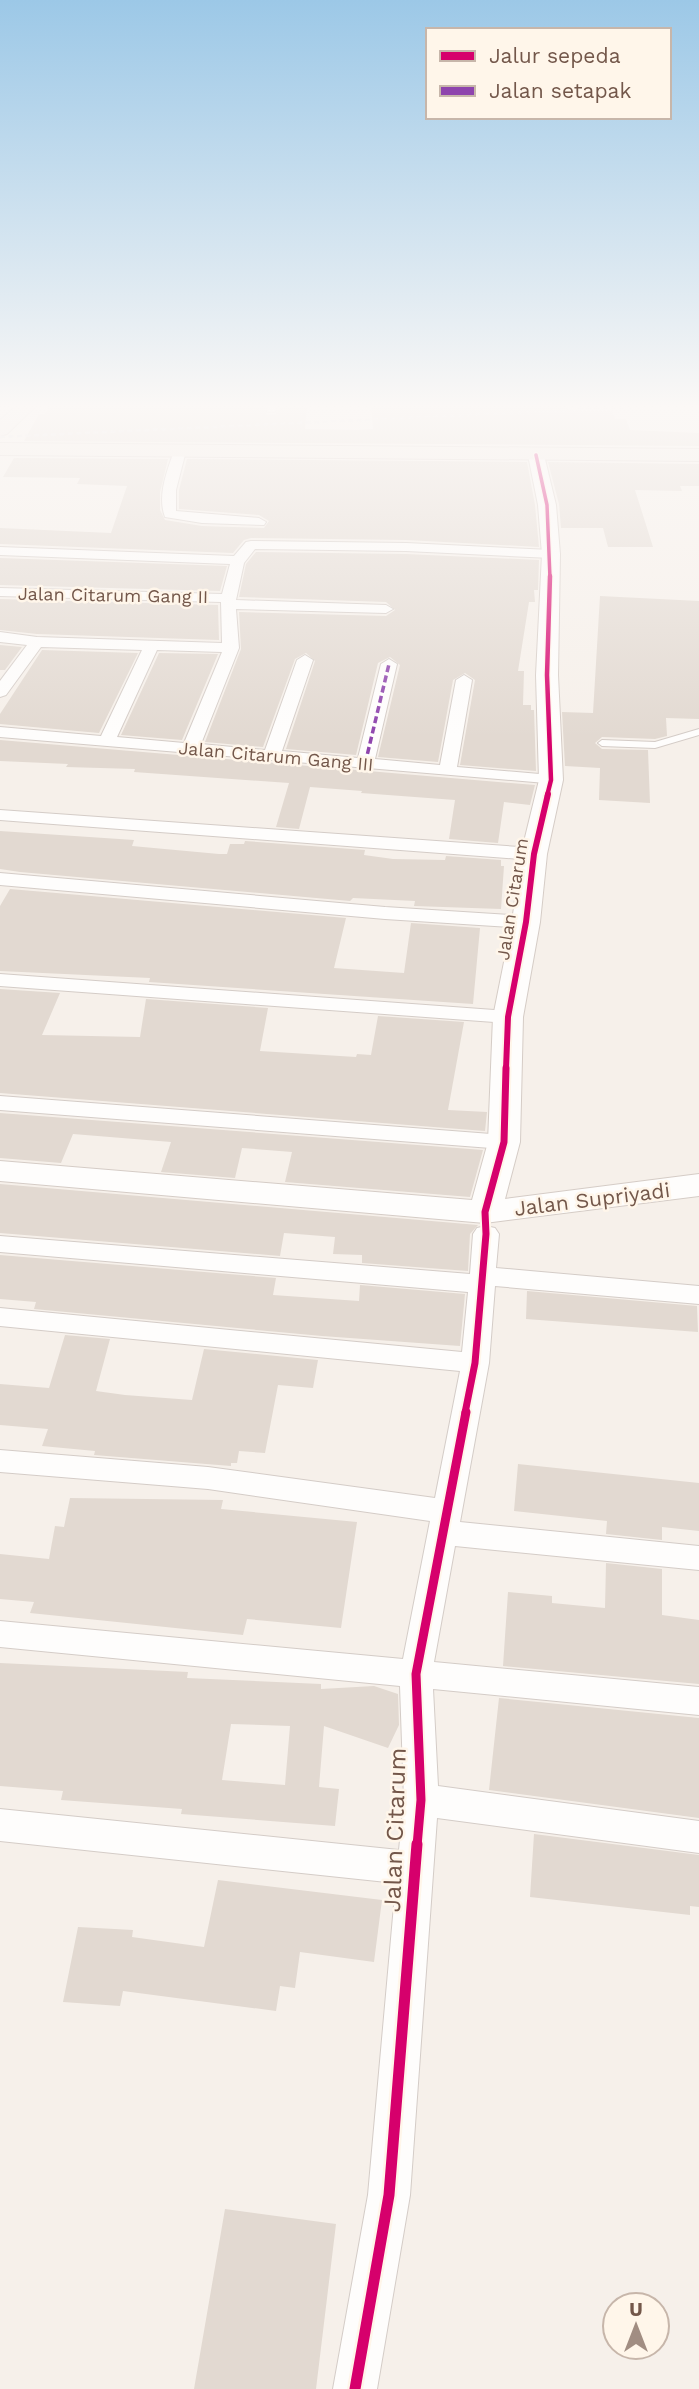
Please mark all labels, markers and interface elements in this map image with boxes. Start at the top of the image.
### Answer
legend [426,28,671,119]
text: Jalur sepeda [489,43,621,68]
text: Jalan setapak [489,78,631,103]
street label: Jalan Citarum Gang II [18,583,208,607]
street label: Jalan Citarum Gang III [178,737,374,775]
street label: Jalan Citarum [492,836,532,962]
street label: Jalan Supriyadi [513,1177,671,1221]
street label: Jalan Citarum [378,1747,412,1913]
north arrow [601,2291,671,2361]
text: U [629,2298,643,2321]

